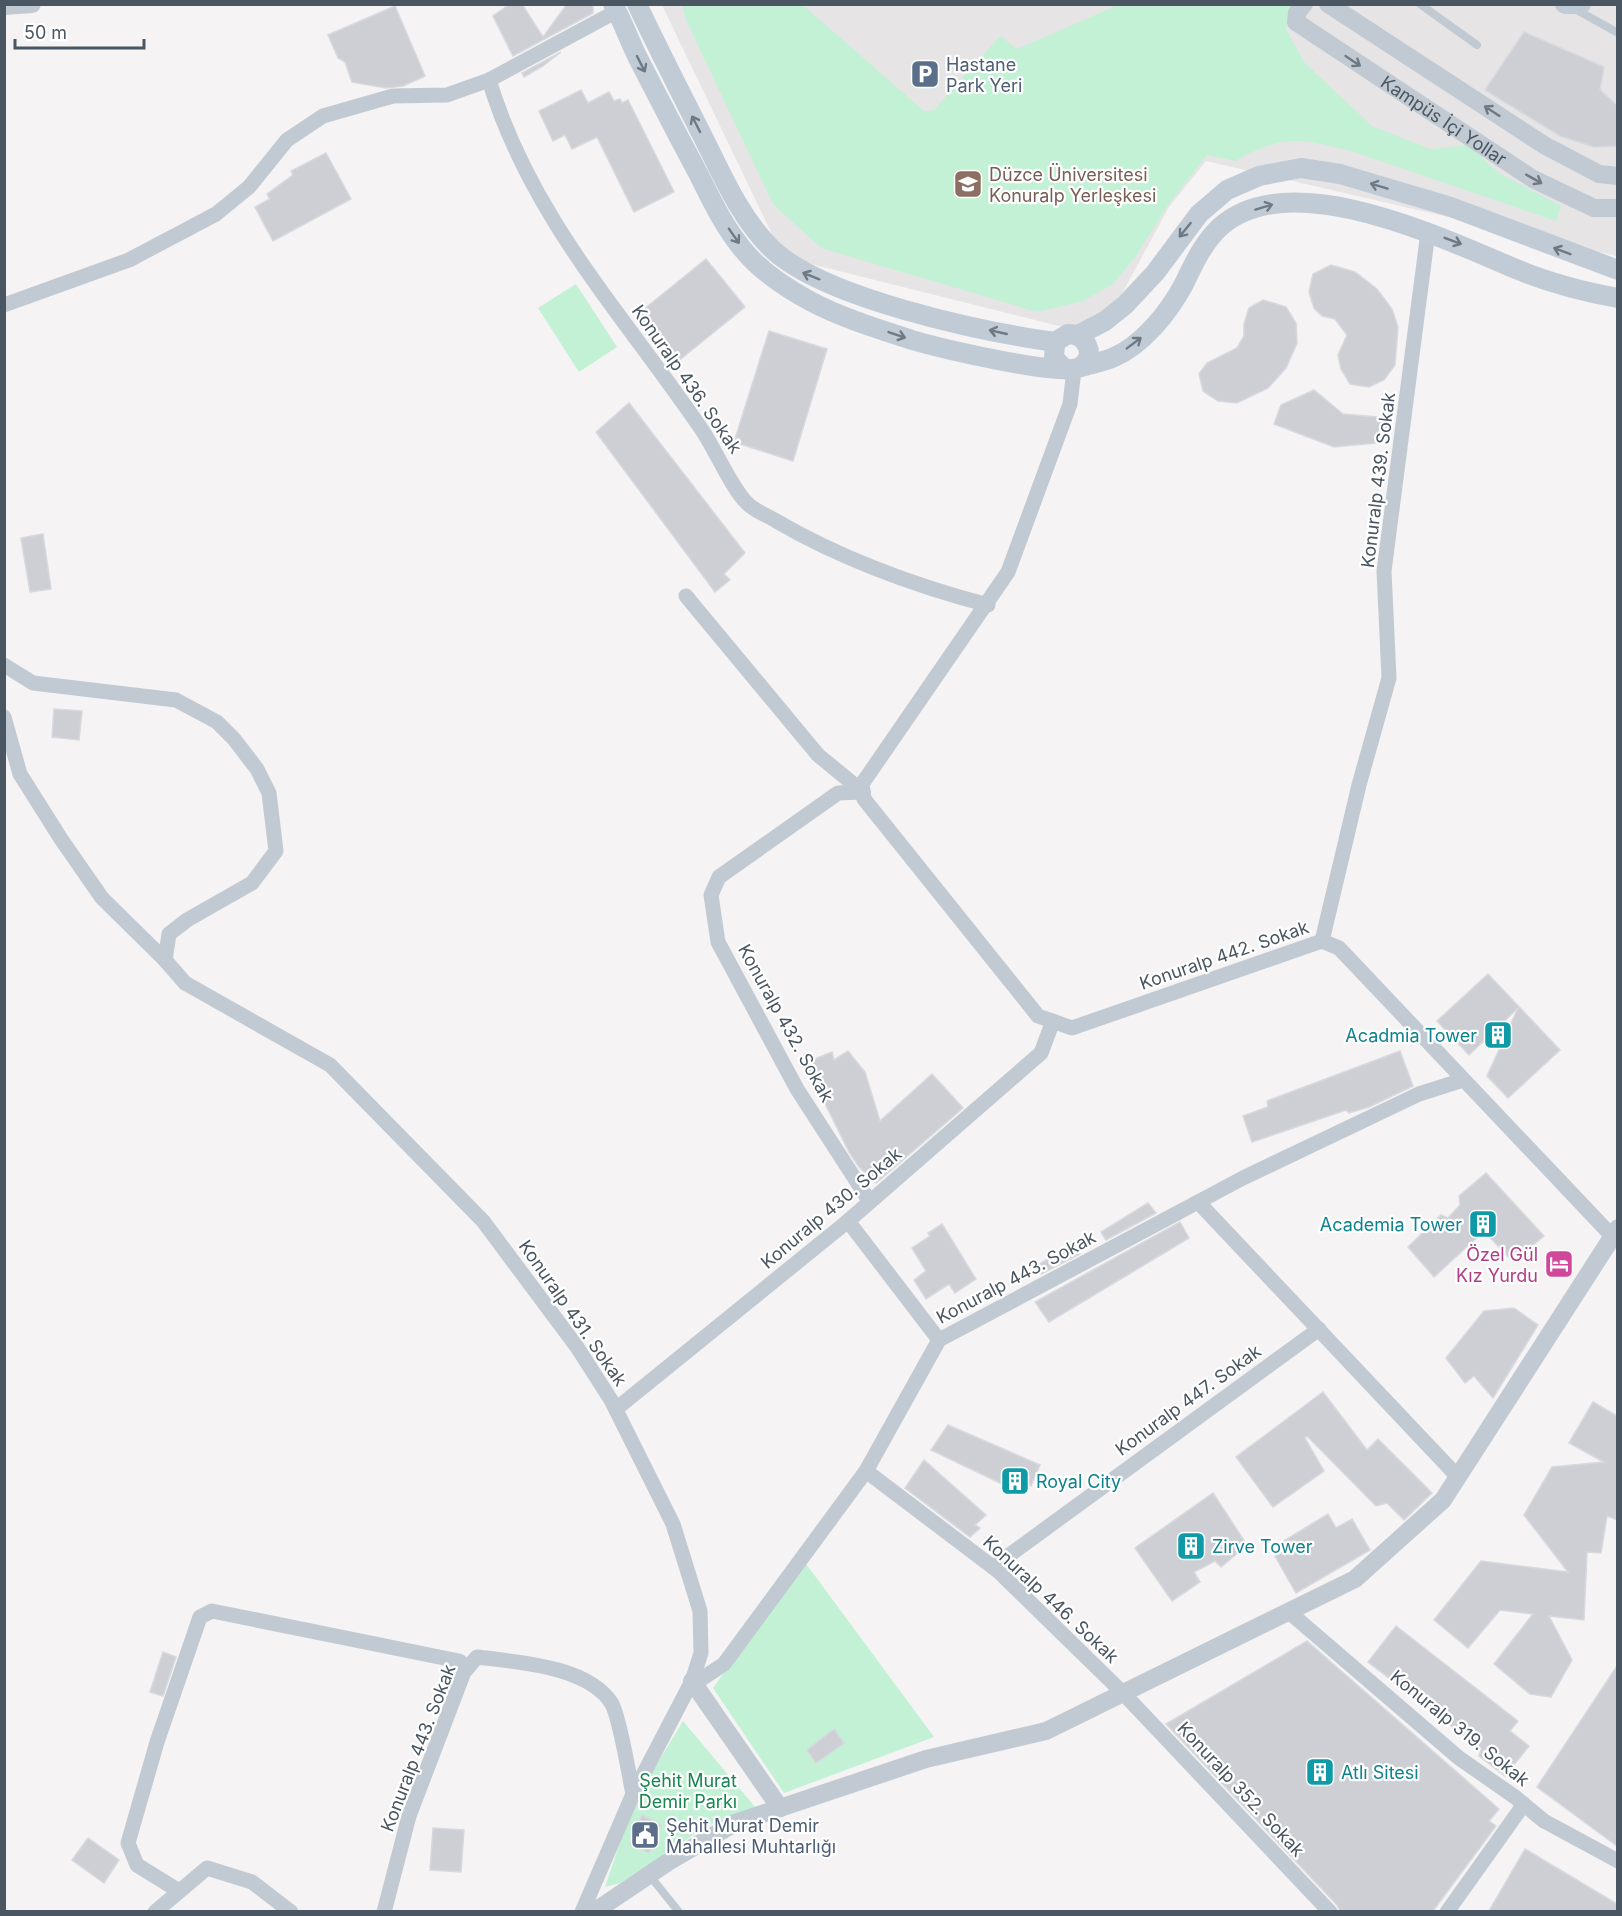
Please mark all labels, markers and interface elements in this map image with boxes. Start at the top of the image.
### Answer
scale bar [15,12,144,50]
text: 50 m [24,22,67,43]
place label: Hastane Park Yeri [946,54,1022,96]
one-way arrow [636,55,648,73]
one-way arrow [1345,55,1361,67]
parking icon: Hastane Park Yeri [909,58,941,90]
street label: Kampüs İçi Yollar [1377,71,1511,169]
one-way arrow [1485,105,1501,117]
one-way arrow [690,115,702,133]
place label: Düzce Üniversitesi Konuralp Yerleşkesi [989,163,1156,206]
school or university icon: Düzce Üniversitesi Konuralp Yerleşkesi [952,168,984,200]
one-way arrow [1525,173,1542,185]
one-way arrow [1370,180,1389,191]
one-way arrow [1254,201,1273,212]
one-way arrow [1179,222,1192,238]
one-way arrow [728,227,740,243]
one-way arrow [1443,237,1461,248]
one-way arrow [1554,244,1572,255]
one-way arrow [802,270,821,281]
street label: Konuralp 436. Sokak [628,301,746,457]
one-way arrow [989,325,1008,337]
one-way arrow [887,330,906,341]
one-way arrow [1126,337,1142,350]
street label: Konuralp 439. Sokak [1357,391,1399,569]
street label: Konuralp 442. Sokak [1137,916,1311,994]
street label: Konuralp 432. Sokak [734,941,838,1106]
building icon: Acadmia Tower [1482,1019,1514,1051]
place label: Acadmia Tower [1345,1025,1477,1046]
street label: Konuralp 430. Sokak [756,1143,906,1273]
building icon: Academia Tower [1467,1208,1499,1240]
place label: Academia Tower [1320,1214,1462,1235]
street label: Konuralp 443. Sokak [933,1226,1099,1328]
street label: Konuralp 431. Sokak [515,1236,631,1390]
place label: Özel Gül Kız Yurdu [1456,1243,1538,1286]
hotel icon: Özel Gül Kız Yurdu [1543,1248,1575,1280]
street label: Konuralp 447. Sokak [1111,1340,1265,1460]
building icon: Royal City [999,1465,1031,1497]
place label: Royal City [1036,1471,1121,1492]
building icon: Zirve Tower [1175,1530,1207,1562]
street label: Konuralp 446. Sokak [979,1531,1123,1667]
place label: Zirve Tower [1212,1536,1313,1557]
street label: Konuralp 443. Sokak [376,1661,460,1834]
street label: Konuralp 319. Sokak [1386,1666,1534,1790]
street label: Konuralp 352. Sokak [1173,1717,1309,1861]
building icon: Atlı Sitesi [1304,1756,1336,1788]
place label: Atlı Sitesi [1341,1762,1419,1783]
park label: Şehit Murat Demir Parkı [639,1770,737,1812]
place label: Şehit Murat Demir Mahallesi Muhtarlığı [666,1815,836,1857]
public building icon: Şehit Murat Demir Mahallesi Muhtarlığı [629,1819,661,1851]

